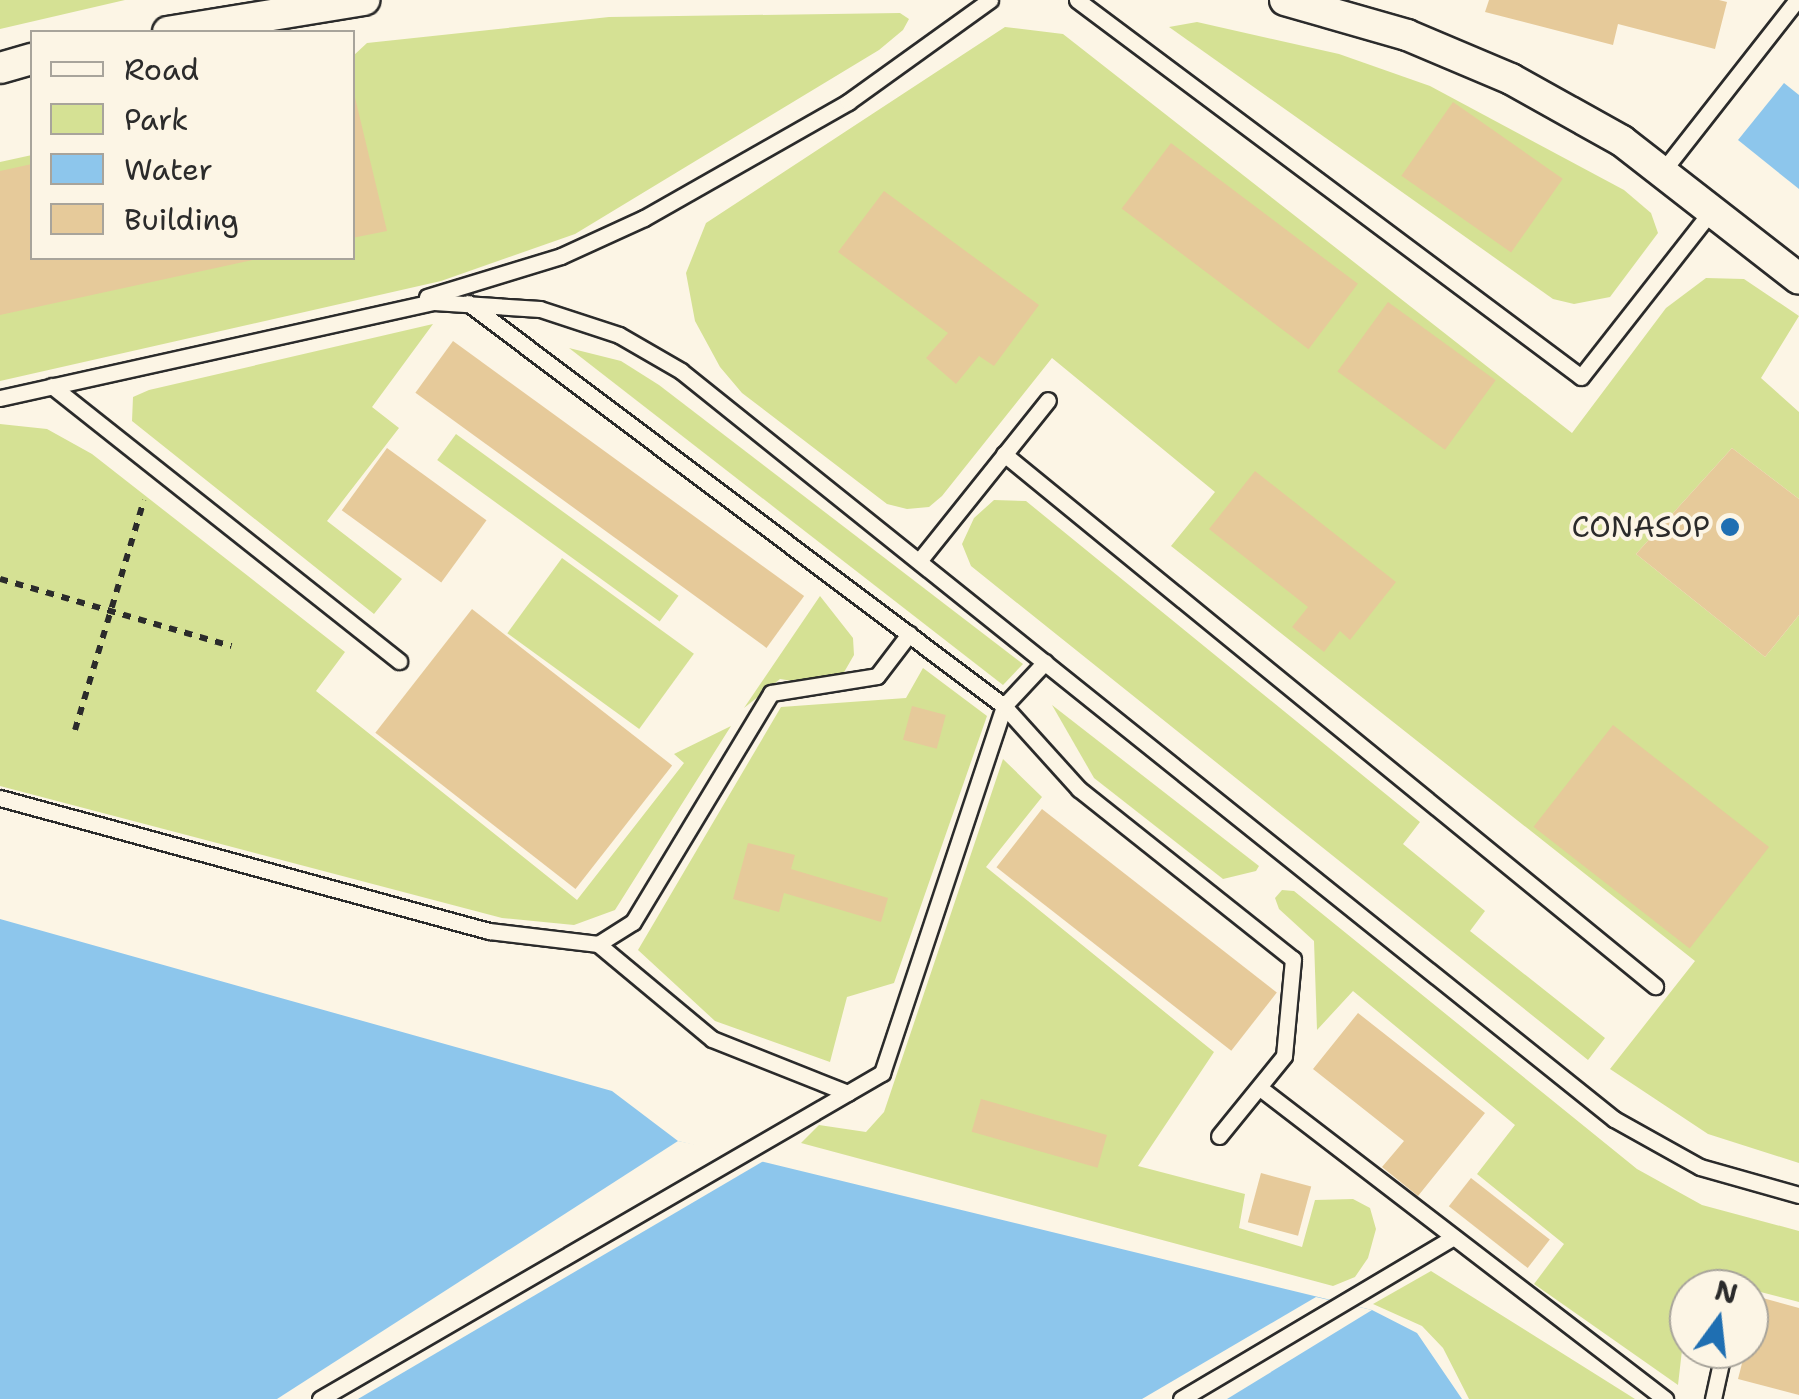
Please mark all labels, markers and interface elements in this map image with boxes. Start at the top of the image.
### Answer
legend [30,30,355,260]
text: Road [124,49,199,90]
text: Park [124,99,188,140]
text: Water [124,149,213,190]
text: Building [124,199,239,240]
place label: CONASOP [1572,509,1710,545]
marker: CONASOP [1719,516,1741,538]
north arrow [1669,1269,1769,1369]
text: N [1711,1271,1742,1313]

